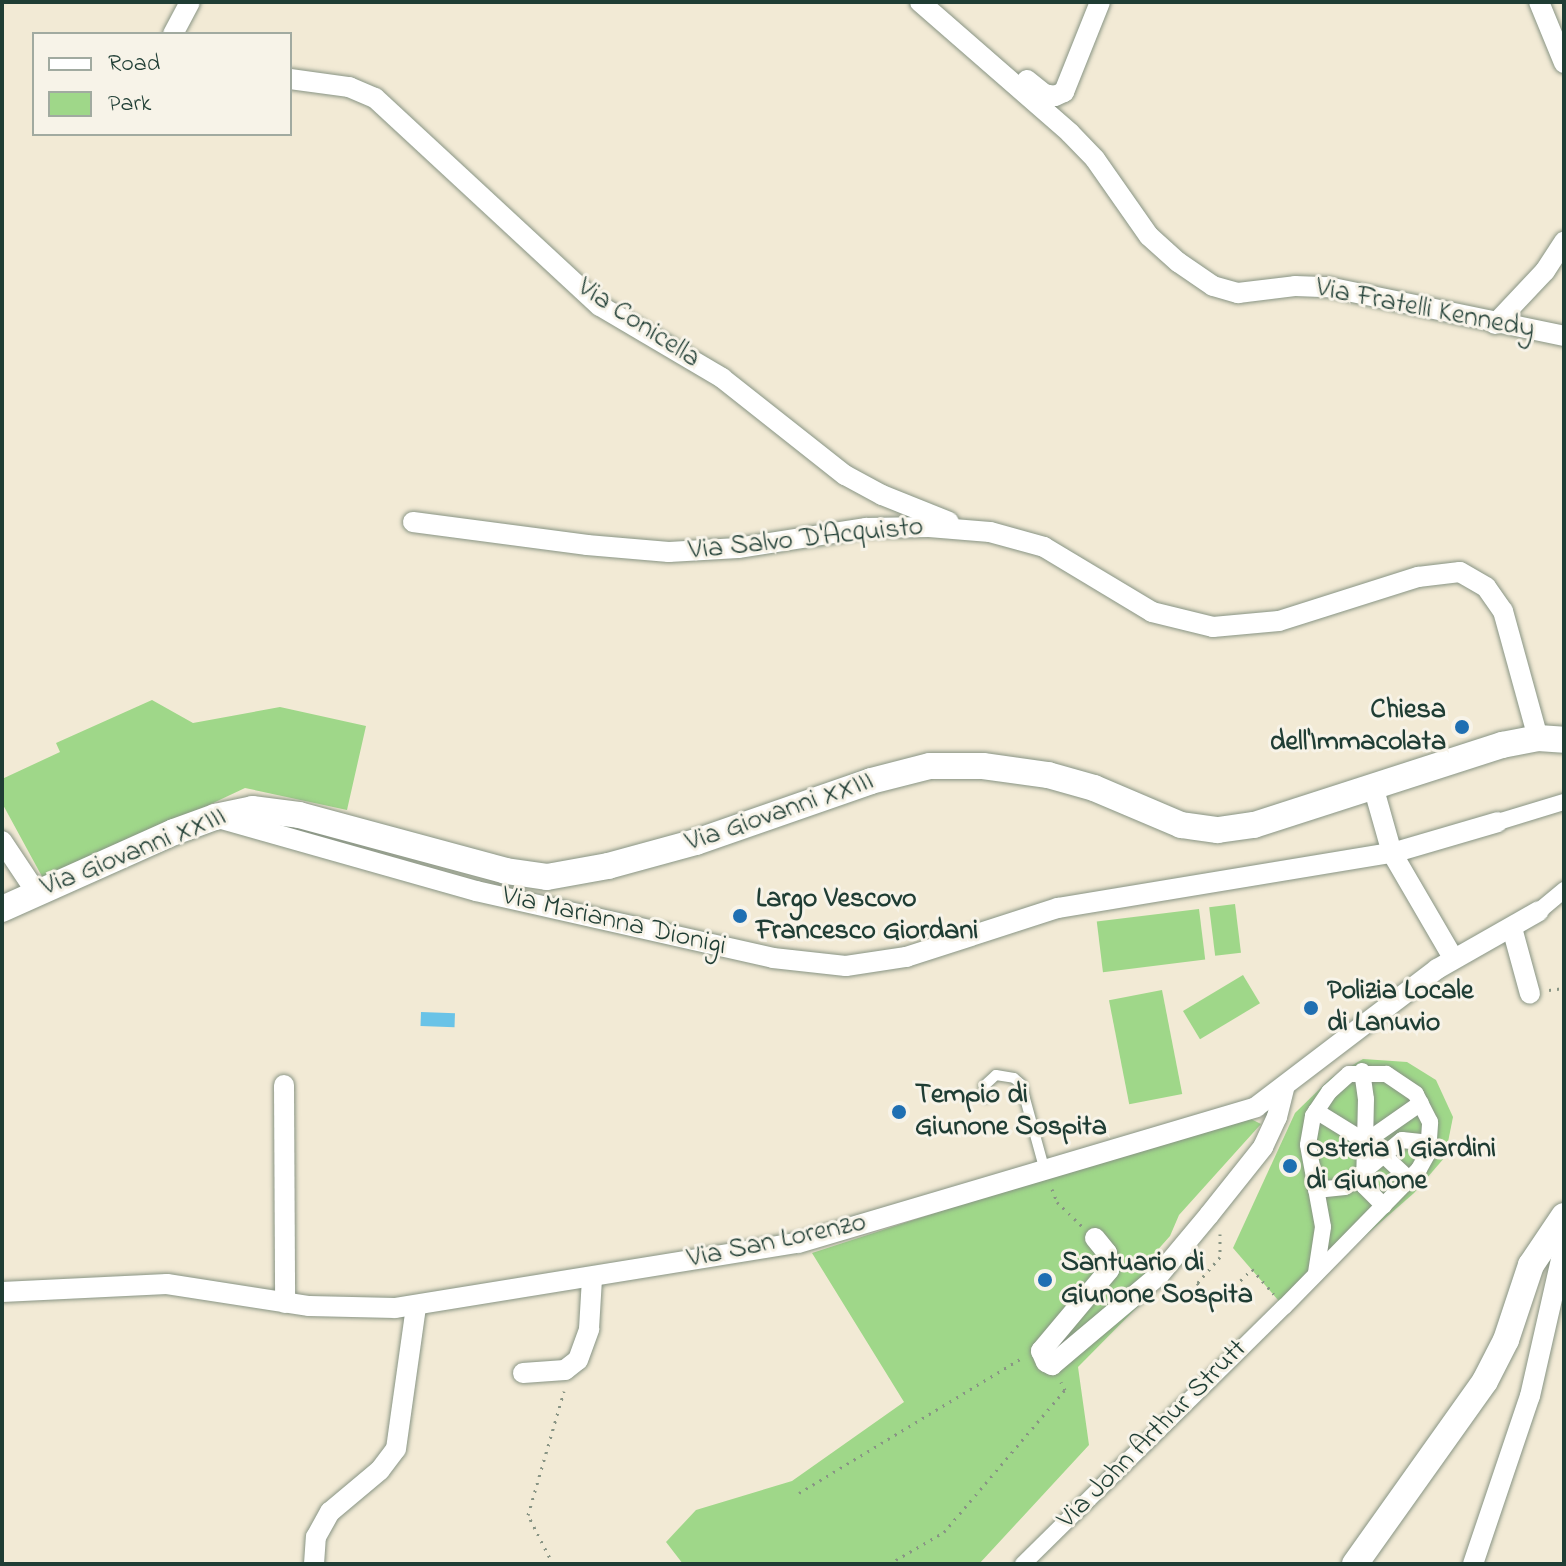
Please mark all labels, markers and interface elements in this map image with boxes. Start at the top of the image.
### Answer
legend [32,32,292,136]
text: Road [108,47,160,82]
text: Park [108,87,151,122]
street label: Via Conicella [570,272,706,376]
street label: Via Fratelli Kennedy [1313,272,1537,348]
street label: Via Salvo D'Acquisto [687,511,925,569]
place label: Chiesa dell'Immacolata [1270,694,1446,760]
marker: Chiesa dell'Immacolata [1453,718,1471,736]
street label: Via Giovanni XXIII [682,765,878,861]
street label: Via Giovanni XXIII [37,801,231,905]
street label: Via Marianna Dionigi [499,880,729,964]
place label: Largo Vescovo Francesco Giordani [756,883,978,949]
marker: Largo Vescovo Francesco Giordani [731,907,749,925]
place label: Polizia Locale di Lanuvio [1327,975,1474,1041]
marker: Polizia Locale di Lanuvio [1302,999,1320,1017]
place label: Tempio di Giunone Sospita [915,1079,1107,1145]
marker: Tempio di Giunone Sospita [890,1103,908,1121]
place label: Osteria I Giardini di Giunone [1306,1133,1496,1199]
marker: Osteria I Giardini di Giunone [1281,1157,1299,1175]
street label: Via San Lorenzo [685,1207,869,1277]
place label: Santuario di Giunone Sospita [1061,1247,1253,1313]
marker: Santuario di Giunone Sospita [1036,1271,1054,1289]
street label: Via John Arthur Strutt [1051,1333,1255,1537]

